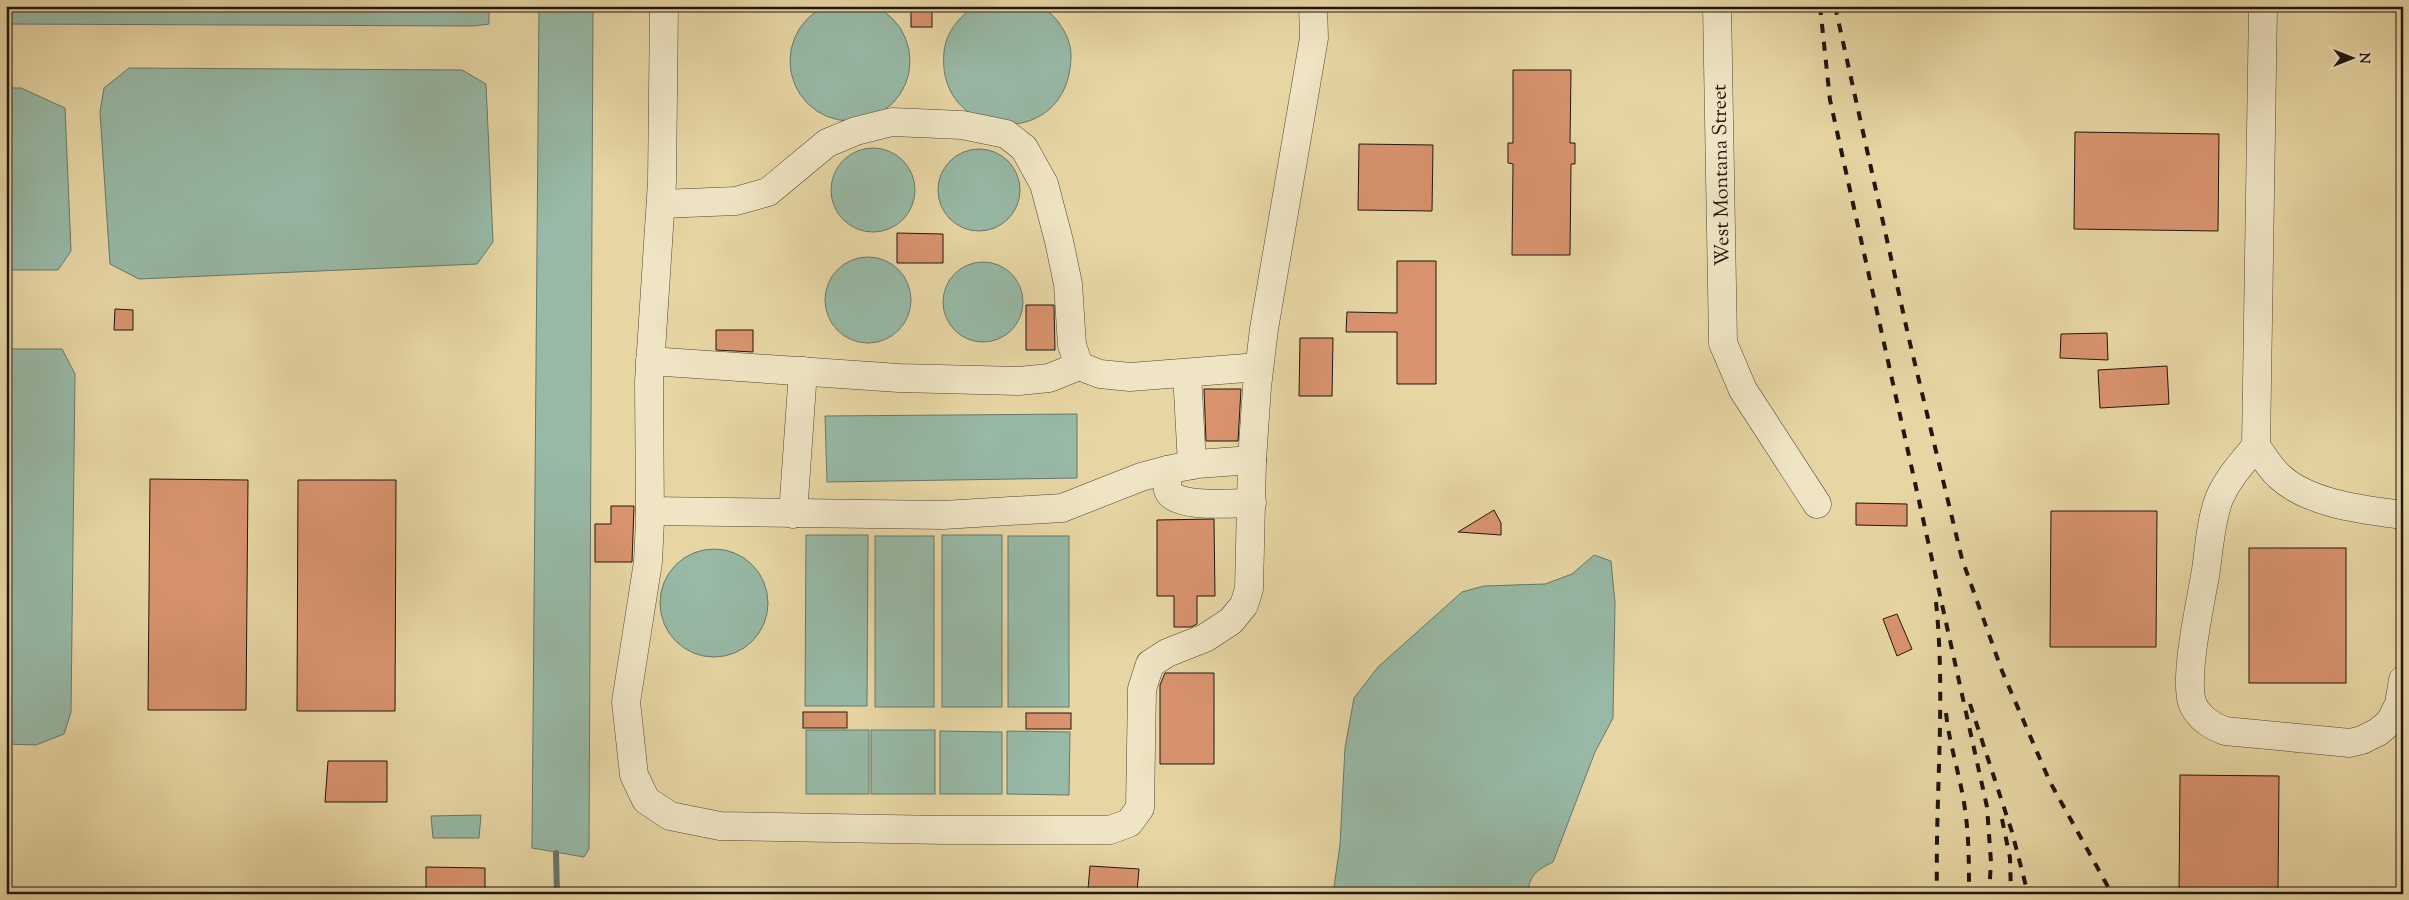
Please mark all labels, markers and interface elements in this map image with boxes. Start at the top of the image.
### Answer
north arrow [2326,32,2376,82]
text: N [2353,52,2373,64]
street label: West Montana Street [1706,83,1739,266]

